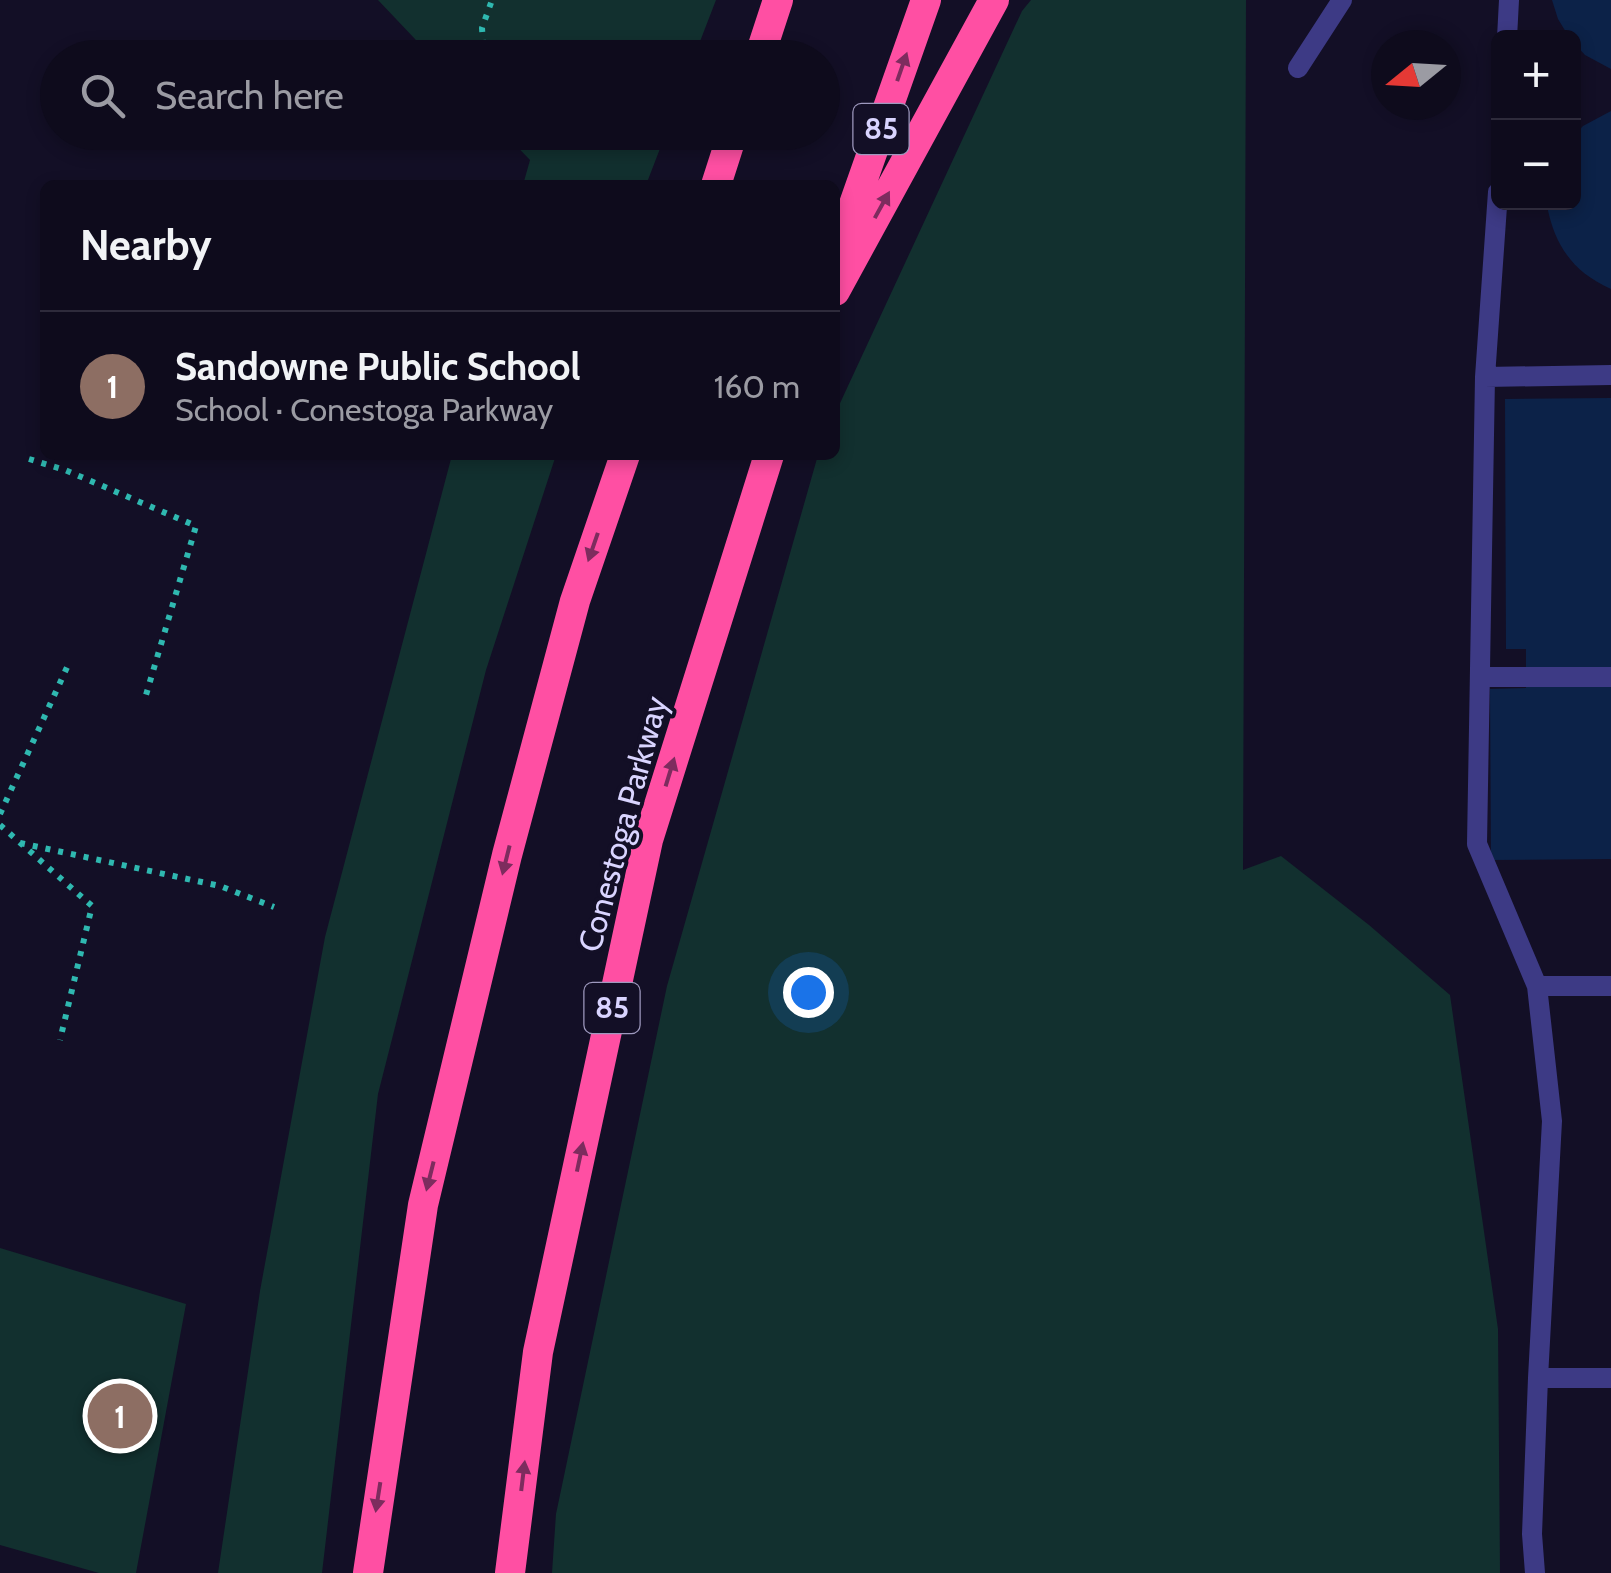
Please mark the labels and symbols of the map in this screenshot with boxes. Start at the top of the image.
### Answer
north arrow [1371,30,1461,120]
one-way arrow [896,52,911,82]
road number: 85 [854,104,908,154]
one-way arrow [872,191,890,219]
one-way arrow [585,533,600,563]
street label: Conestoga Parkway [570,692,675,956]
one-way arrow [663,757,678,787]
one-way arrow [498,845,513,876]
your location [783,967,834,1018]
road number: 85 [584,983,640,1033]
one-way arrow [573,1141,589,1172]
one-way arrow [422,1161,437,1192]
pin: 1 [88,1378,152,1454]
one-way arrow [515,1460,531,1492]
one-way arrow [370,1482,385,1513]

